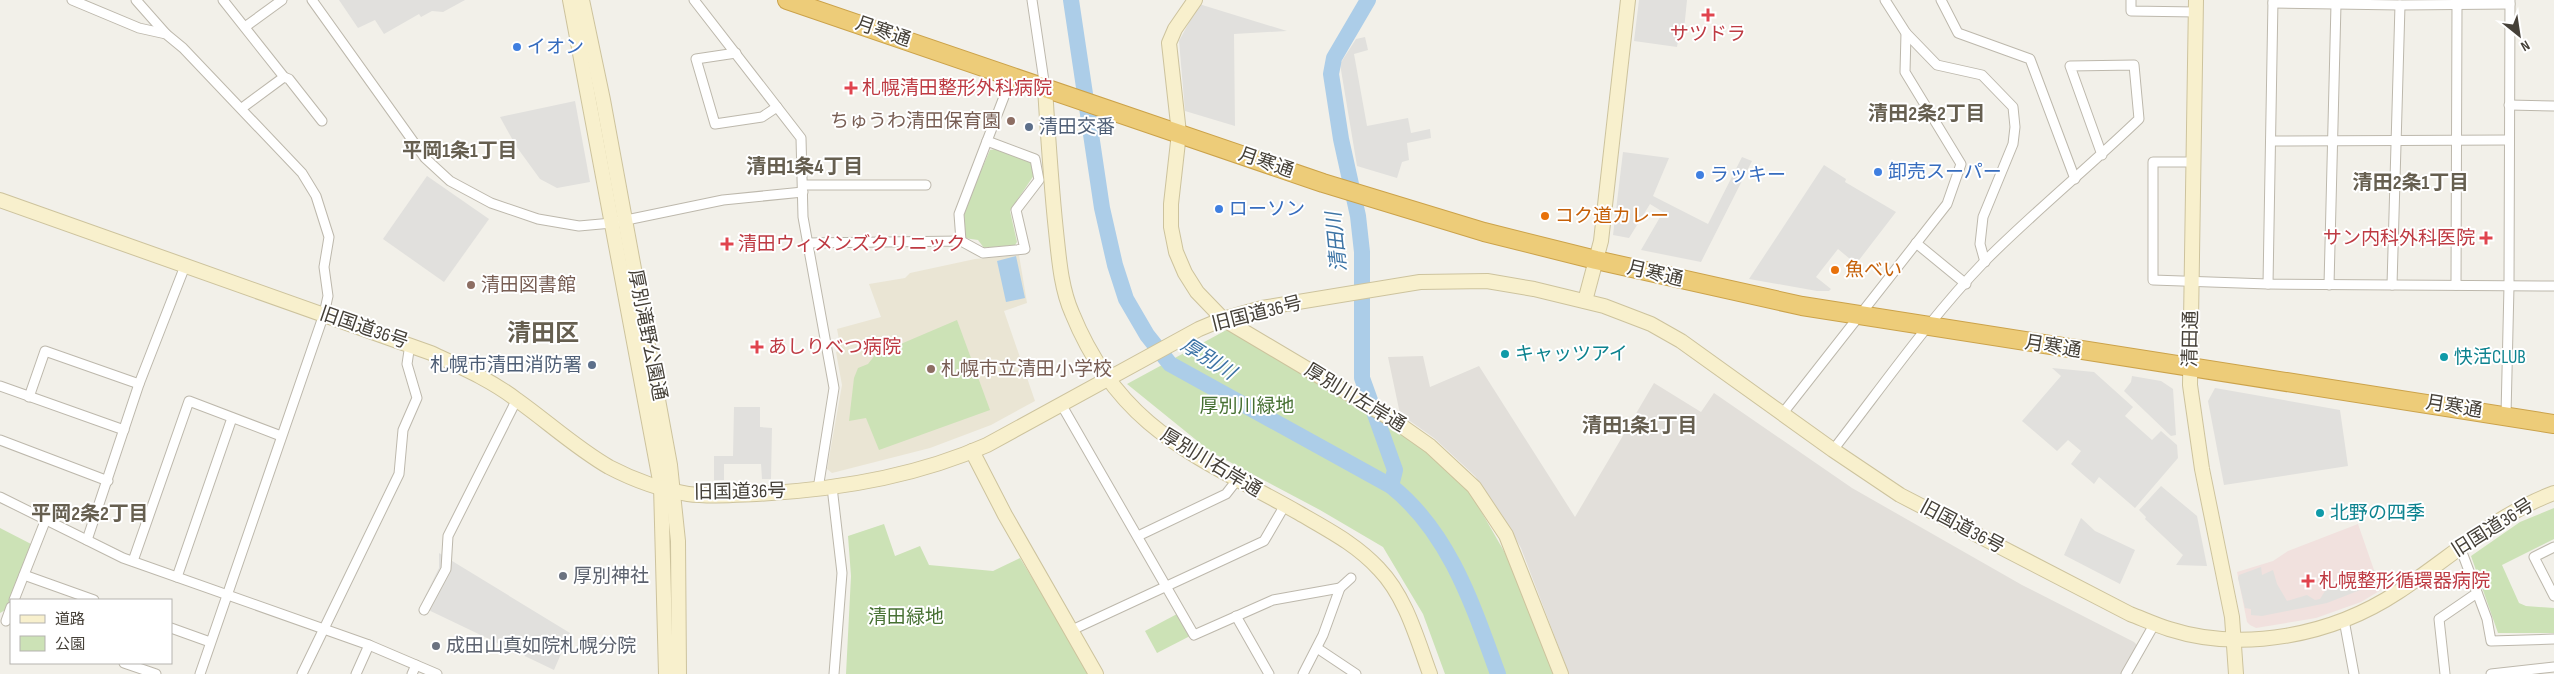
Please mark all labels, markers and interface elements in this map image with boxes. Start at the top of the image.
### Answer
marker: サツドラ [1702,9,1714,21]
north arrow [2494,10,2544,60]
street label: 月寒通 [852,12,914,52]
place label: サツドラ [1670,23,1746,46]
place label: イオン [527,36,584,59]
text: N [2518,37,2533,55]
marker: イオン [511,41,523,53]
place label: 札幌清田整形外科病院 [862,77,1052,100]
marker: 札幌清田整形外科病院 [844,81,858,95]
district label: 清田2条2丁目 [1868,102,1986,126]
place label: ちゅうわ清田保育園 [830,110,1001,133]
marker: ちゅうわ清田保育園 [1005,115,1017,127]
place label: 清田交番 [1039,116,1115,139]
marker: 清田交番 [1023,121,1035,133]
district label: 平岡1条1丁目 [402,139,518,163]
street label: 月寒通 [1235,143,1297,183]
district label: 清田1条4丁目 [746,155,864,179]
place label: 卸売スーパー [1888,161,2002,184]
place label: ラッキー [1710,164,1786,187]
marker: 卸売スーパー [1872,166,1884,178]
marker: ラッキー [1694,169,1706,181]
district label: 清田2条1丁目 [2353,171,2469,195]
place label: ローソン [1229,198,1305,221]
marker: ローソン [1213,203,1225,215]
place label: コク道カレー [1555,205,1669,228]
water label: 清田川 [1322,209,1352,273]
marker: コク道カレー [1539,210,1551,222]
place label: サン内科外科医院 [2323,227,2475,250]
marker: サン内科外科医院 [2479,231,2493,245]
place label: 清田ウィメンズクリニック [738,233,966,256]
marker: 清田ウィメンズクリニック [720,237,734,251]
street label: 月寒通 [1625,256,1685,292]
place label: 魚べい [1845,259,1902,282]
marker: 魚べい [1829,264,1841,276]
street label: 厚別滝野公園通 [623,268,671,402]
place label: 清田図書館 [481,274,576,297]
marker: 清田図書館 [465,279,477,291]
street label: 旧国道36号 [1209,292,1305,336]
street label: 旧国道36号 [317,302,411,354]
street label: 清田通 [2179,310,2203,368]
district label: 清田区 [507,319,579,348]
street label: 月寒通 [2023,331,2083,363]
water label: 厚別川 [1176,333,1241,386]
place label: あしりべつ病院 [768,336,901,359]
marker: あしりべつ病院 [750,340,764,354]
place label: キャッツアイ [1515,343,1628,366]
place label: 快活CLUB [2454,346,2526,369]
marker: キャッツアイ [1499,348,1511,360]
marker: 快活CLUB [2438,351,2450,363]
place label: 札幌市清田消防署 [430,354,582,377]
place label: 札幌市立清田小学校 [941,358,1112,381]
marker: 札幌市清田消防署 [586,359,598,371]
street label: 厚別川左岸通 [1300,359,1410,437]
marker: 札幌市立清田小学校 [925,363,937,375]
street label: 月寒通 [2424,391,2484,423]
park label: 厚別川緑地 [1199,395,1295,418]
district label: 清田1条1丁目 [1582,414,1698,438]
street label: 厚別川右岸通 [1156,424,1266,502]
street label: 旧国道36号 [694,480,786,504]
street label: 旧国道36号 [2448,494,2538,562]
street label: 旧国道36号 [1916,495,2008,559]
district label: 平岡2条2丁目 [31,502,149,526]
place label: 北野の四季 [2330,502,2425,525]
marker: 北野の四季 [2314,507,2326,519]
place label: 厚別神社 [573,565,649,588]
marker: 厚別神社 [557,570,569,582]
place label: 札幌整形循環器病院 [2319,570,2490,593]
marker: 札幌整形循環器病院 [2301,574,2315,588]
legend [10,599,172,664]
park label: 清田緑地 [868,606,944,629]
text: 道路 [55,610,85,629]
text: 公園 [55,635,85,654]
place label: 成田山真如院札幌分院 [446,635,636,658]
marker: 成田山真如院札幌分院 [430,640,442,652]

